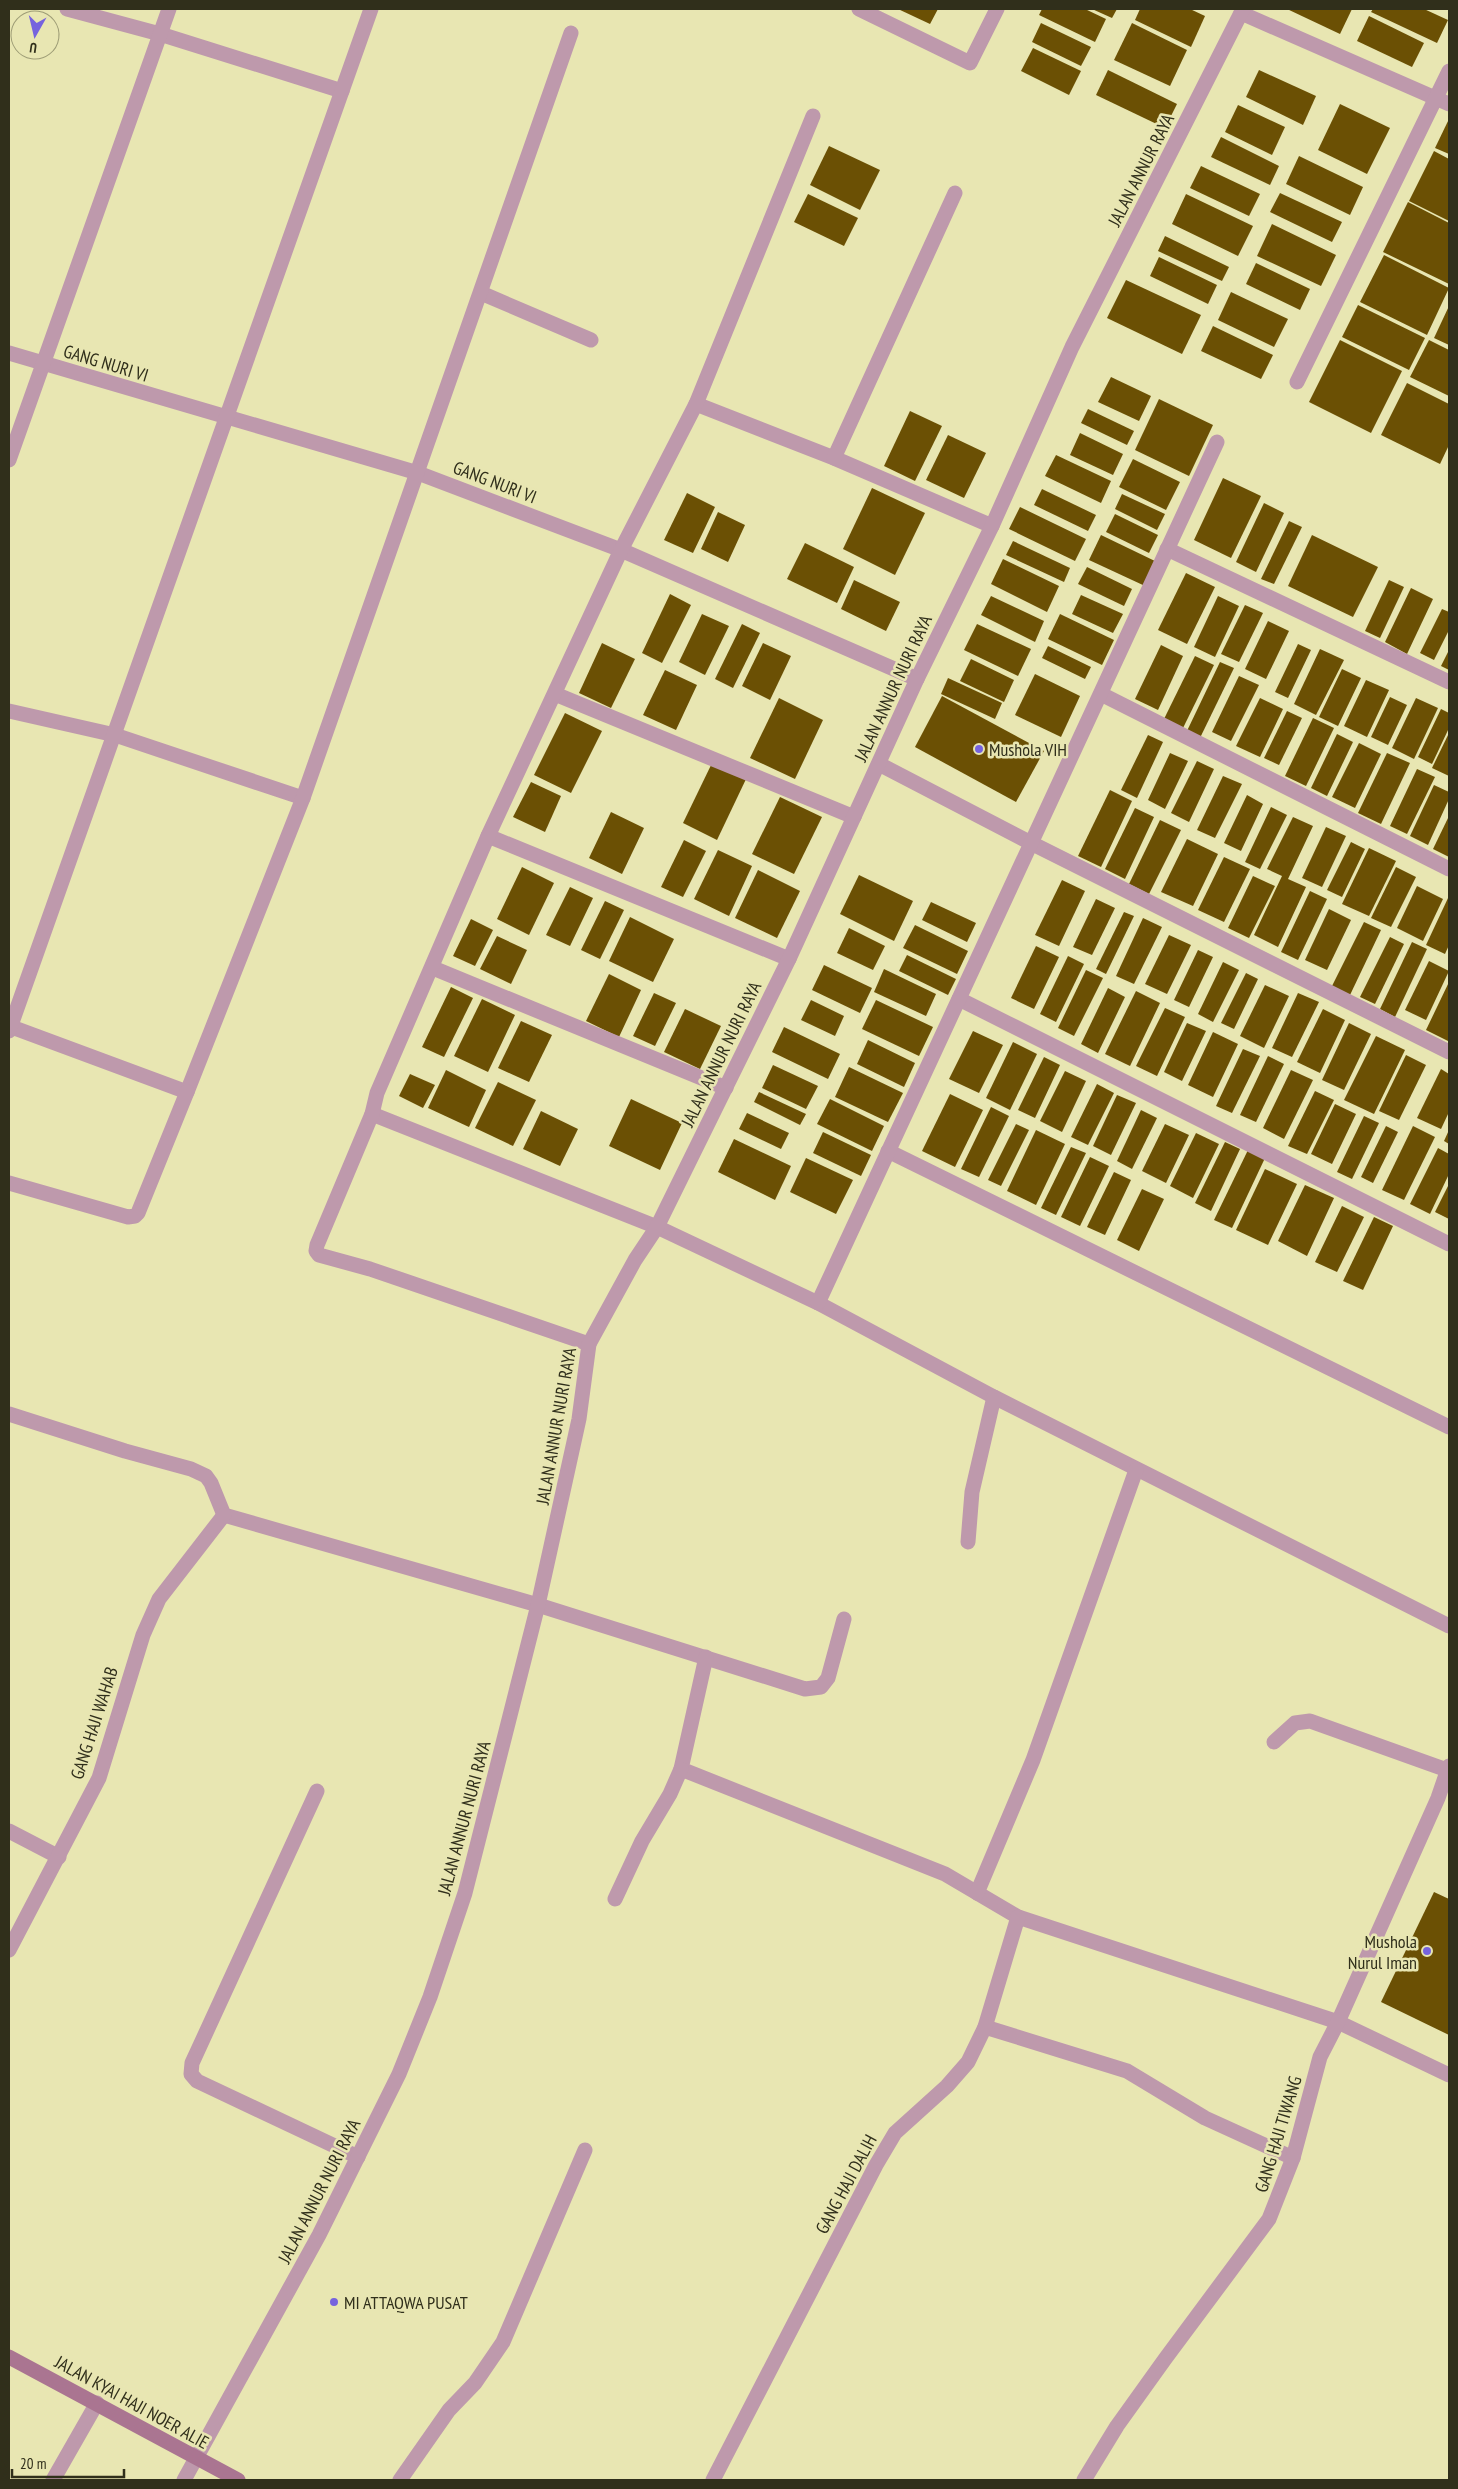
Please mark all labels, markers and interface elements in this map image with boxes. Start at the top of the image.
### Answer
north arrow [10,10,60,60]
text: U [28,38,38,57]
street label: JALAN ANNUR RAYA [1102,110,1179,231]
street label: GANG NURI VI [61,339,151,387]
street label: GANG NURI VI [450,456,540,508]
street label: JALAN ANNUR NURI RAYA [849,611,937,766]
place label: Mushola VIH [989,738,1067,761]
marker: Mushola VIH [973,743,985,755]
street label: JALAN ANNUR NURI RAYA [675,977,766,1131]
street label: JALAN ANNUR NURI RAYA [531,1345,581,1507]
street label: GANG HAJI WAHAB [65,1664,123,1782]
street label: JALAN ANNUR NURI RAYA [432,1738,496,1899]
place label: Mushola Nurul Iman [1348,1930,1417,1974]
marker: Mushola Nurul Iman [1421,1945,1433,1957]
street label: GANG HAJI TIWANG [1249,2073,1307,2195]
street label: JALAN ANNUR NURI RAYA [272,2115,365,2268]
street label: GANG HAJI DALIH [810,2130,882,2238]
place label: MI ATTAQWA PUSAT [344,2291,468,2314]
marker: MI ATTAQWA PUSAT [328,2296,340,2308]
street label: JALAN KYAI HAJI NOER ALIE [50,2350,213,2454]
scale bar [12,2446,125,2478]
text: 20 m [20,2454,46,2473]

